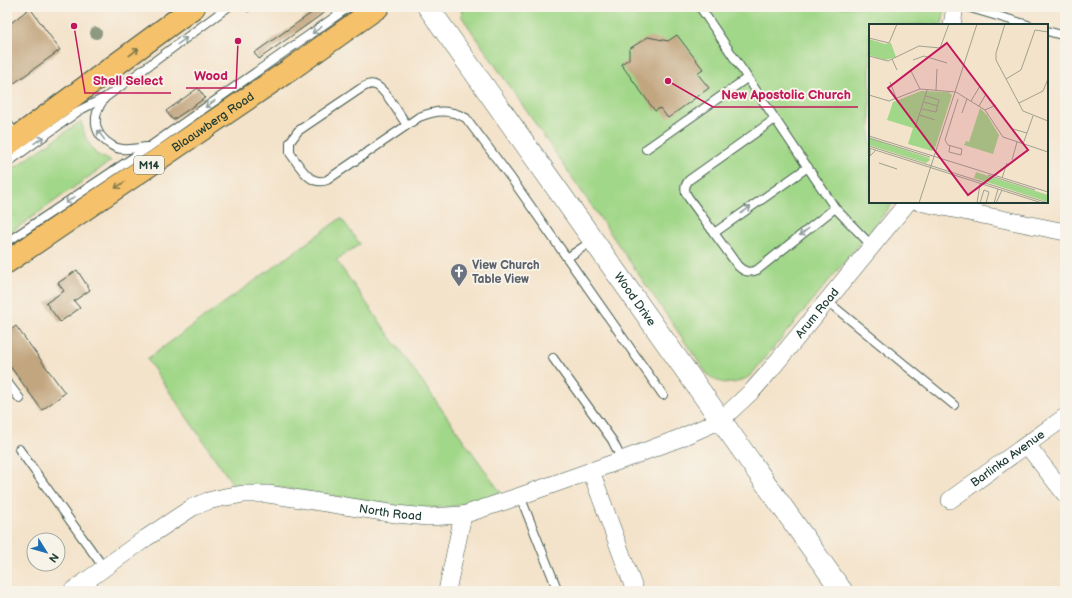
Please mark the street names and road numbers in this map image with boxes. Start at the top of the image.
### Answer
street label: Blaauwberg Road [169,89,257,156]
road number: M14 [134,156,164,174]
street label: Wood Drive [610,270,659,329]
street label: Arum Road [792,285,842,342]
street label: Barlinka Avenue [968,427,1048,491]
street label: North Road [358,501,422,524]

